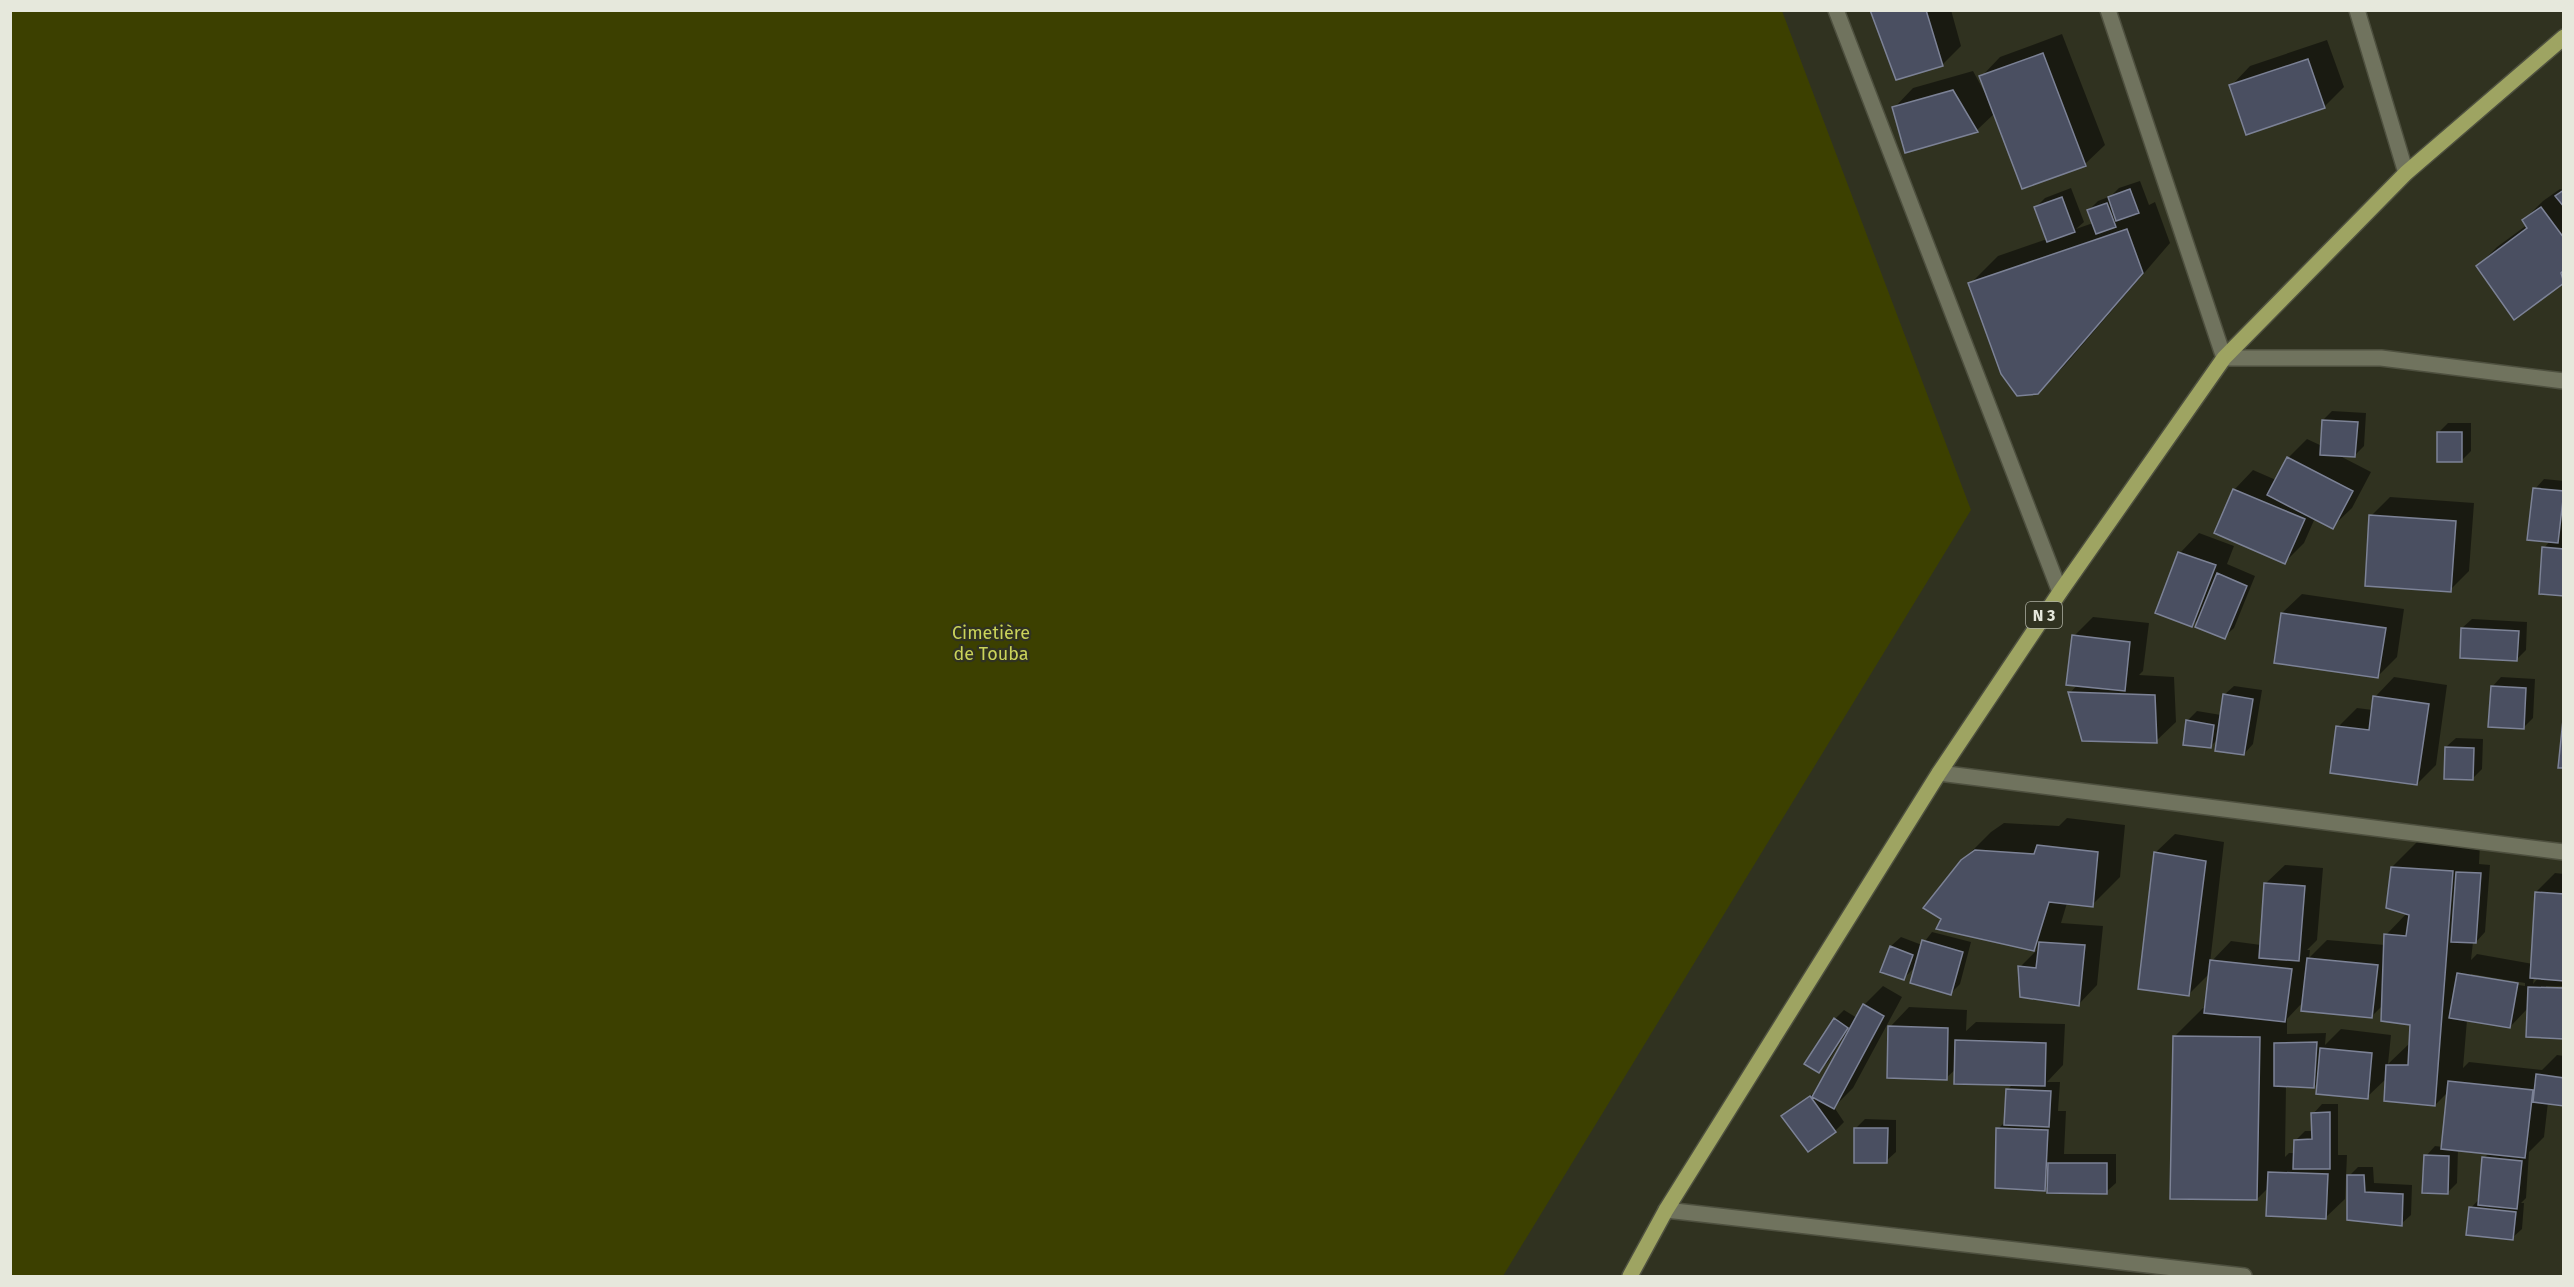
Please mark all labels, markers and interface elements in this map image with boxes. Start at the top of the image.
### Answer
road number: N 3 [2026,602,2062,628]
park label: Cimetière de Touba [952,622,1030,665]

